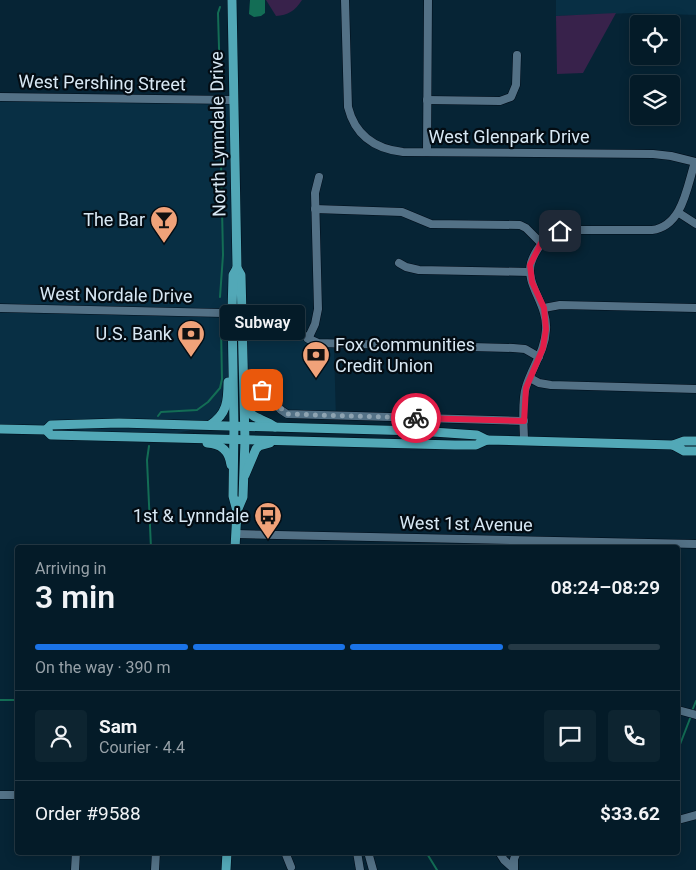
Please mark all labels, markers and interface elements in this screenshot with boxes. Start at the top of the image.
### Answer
map controls [630,15,680,125]
button: locate [630,15,680,65]
street label: North Lynndale Drive [206,51,229,217]
street label: West Pershing Street [18,71,186,94]
button: layers [630,75,680,125]
street label: West Glenpark Drive [428,126,590,147]
bar icon: The Bar [149,205,179,244]
place label: The Bar [83,209,145,230]
pin [539,210,581,252]
icon: home [546,217,574,245]
street label: West Nordale Drive [39,283,193,306]
callout: Subway [220,305,304,340]
text: Subway [235,313,290,332]
bank icon: U.S. Bank [176,319,206,358]
place label: U.S. Bank [96,323,173,344]
place label: Fox Communities Credit Union [335,334,475,376]
bank icon: Fox Communities Credit Union [301,340,331,379]
pin [241,369,283,411]
icon: bag [248,376,276,404]
courier [391,393,441,443]
icon: bike [402,404,430,432]
bus stop icon: 1st & Lynndale [253,501,283,540]
place label: 1st & Lynndale [133,505,249,526]
street label: West 1st Avenue [399,512,533,535]
text: Arriving in [35,559,106,578]
text: 08:24–08:29 [551,576,660,599]
text: 3 min [35,578,115,616]
text: On the way · 390 m [35,658,171,677]
button: person [35,710,87,762]
button: chat [544,710,596,762]
button: phone [608,710,660,762]
text: Sam [99,715,137,738]
text: Courier · 4.4 [99,738,185,757]
text: Order #9588 [35,802,141,825]
text: $33.62 [600,802,660,825]

